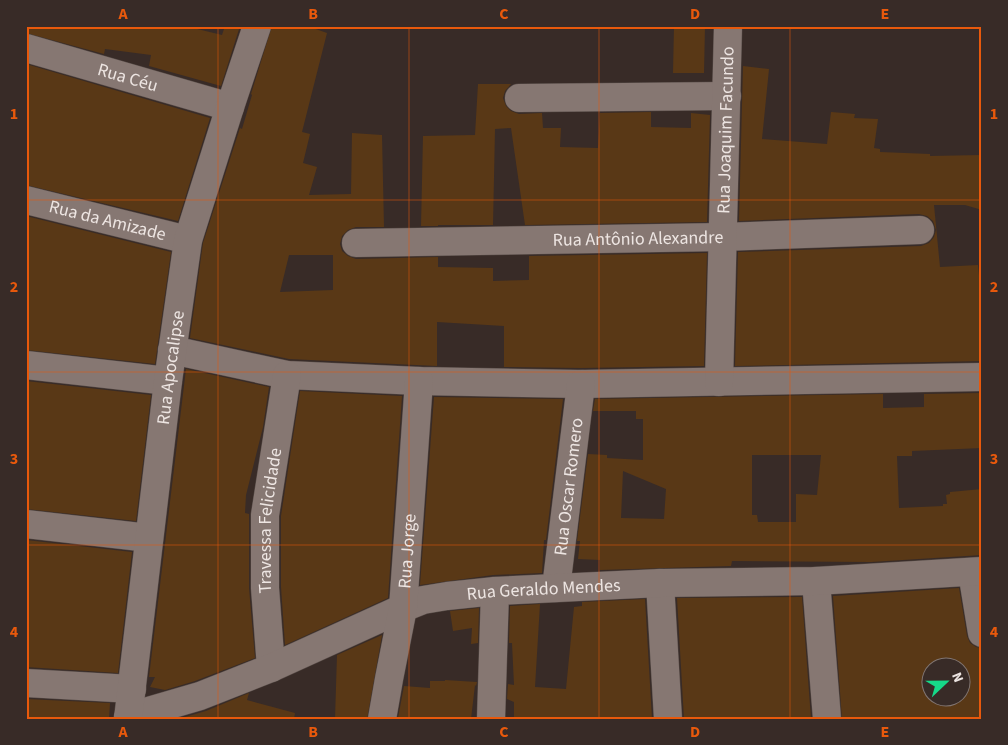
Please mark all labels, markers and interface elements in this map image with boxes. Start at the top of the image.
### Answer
text: A [117,3,128,25]
text: B [308,3,318,25]
text: C [499,3,509,25]
text: D [690,3,700,25]
text: E [881,3,889,25]
street label: Rua Joaquim Facundo [711,46,740,214]
street label: Rua Céu [95,57,161,98]
text: 1 [10,103,18,125]
text: 1 [990,103,998,125]
street label: Rua da Amizade [46,194,169,247]
street label: Rua Antônio Alexandre [552,224,724,252]
text: 2 [10,276,18,298]
text: 2 [990,276,998,298]
street label: Rua Apocalipse [150,309,190,426]
street label: Rua Oscar Romero [548,416,589,557]
street label: Travessa Felicidade [252,446,288,594]
text: 3 [10,448,18,470]
text: 3 [990,448,998,470]
street label: Rua Jorge [392,513,422,589]
street label: Rua Geraldo Mendes [465,572,621,606]
text: 4 [10,621,19,643]
text: 4 [990,621,999,643]
north arrow [920,658,970,708]
text: N [946,669,968,686]
text: A [117,721,128,743]
text: B [308,721,318,743]
text: C [499,721,509,743]
text: D [690,721,700,743]
text: E [881,721,889,743]

